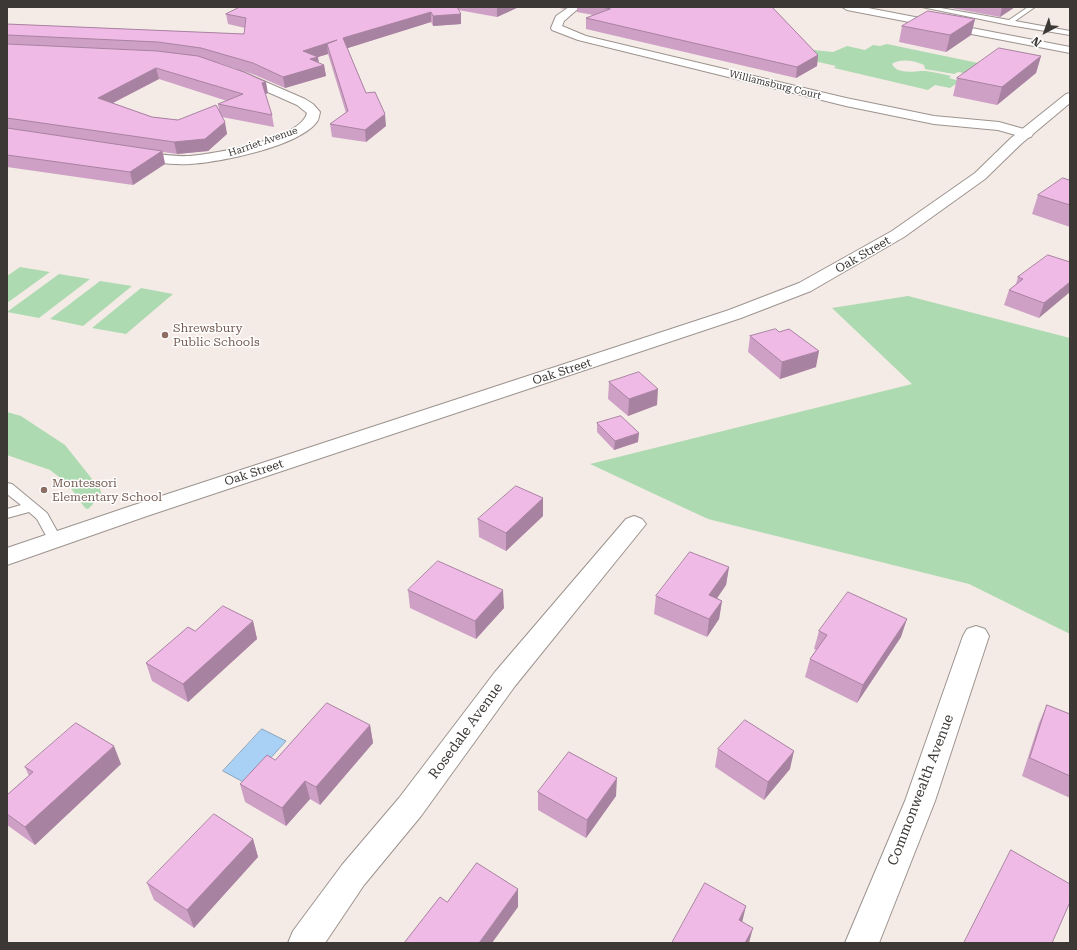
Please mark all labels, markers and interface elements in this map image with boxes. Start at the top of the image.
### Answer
north arrow [1025,12,1065,52]
text: N [1029,34,1044,49]
street label: Williamsburg Court [728,68,822,102]
street label: Harriet Avenue [227,124,299,160]
street label: Oak Street [833,233,893,277]
place label: Shrewsbury Public Schools [173,321,260,349]
marker: Shrewsbury Public Schools [160,330,170,340]
street label: Oak Street [531,356,593,388]
street label: Oak Street [223,457,285,489]
place label: Montessori Elementary School [52,476,162,504]
marker: Montessori Elementary School [39,485,49,495]
street label: Rosedale Avenue [425,680,507,782]
street label: Commonwealth Avenue [884,712,958,868]

